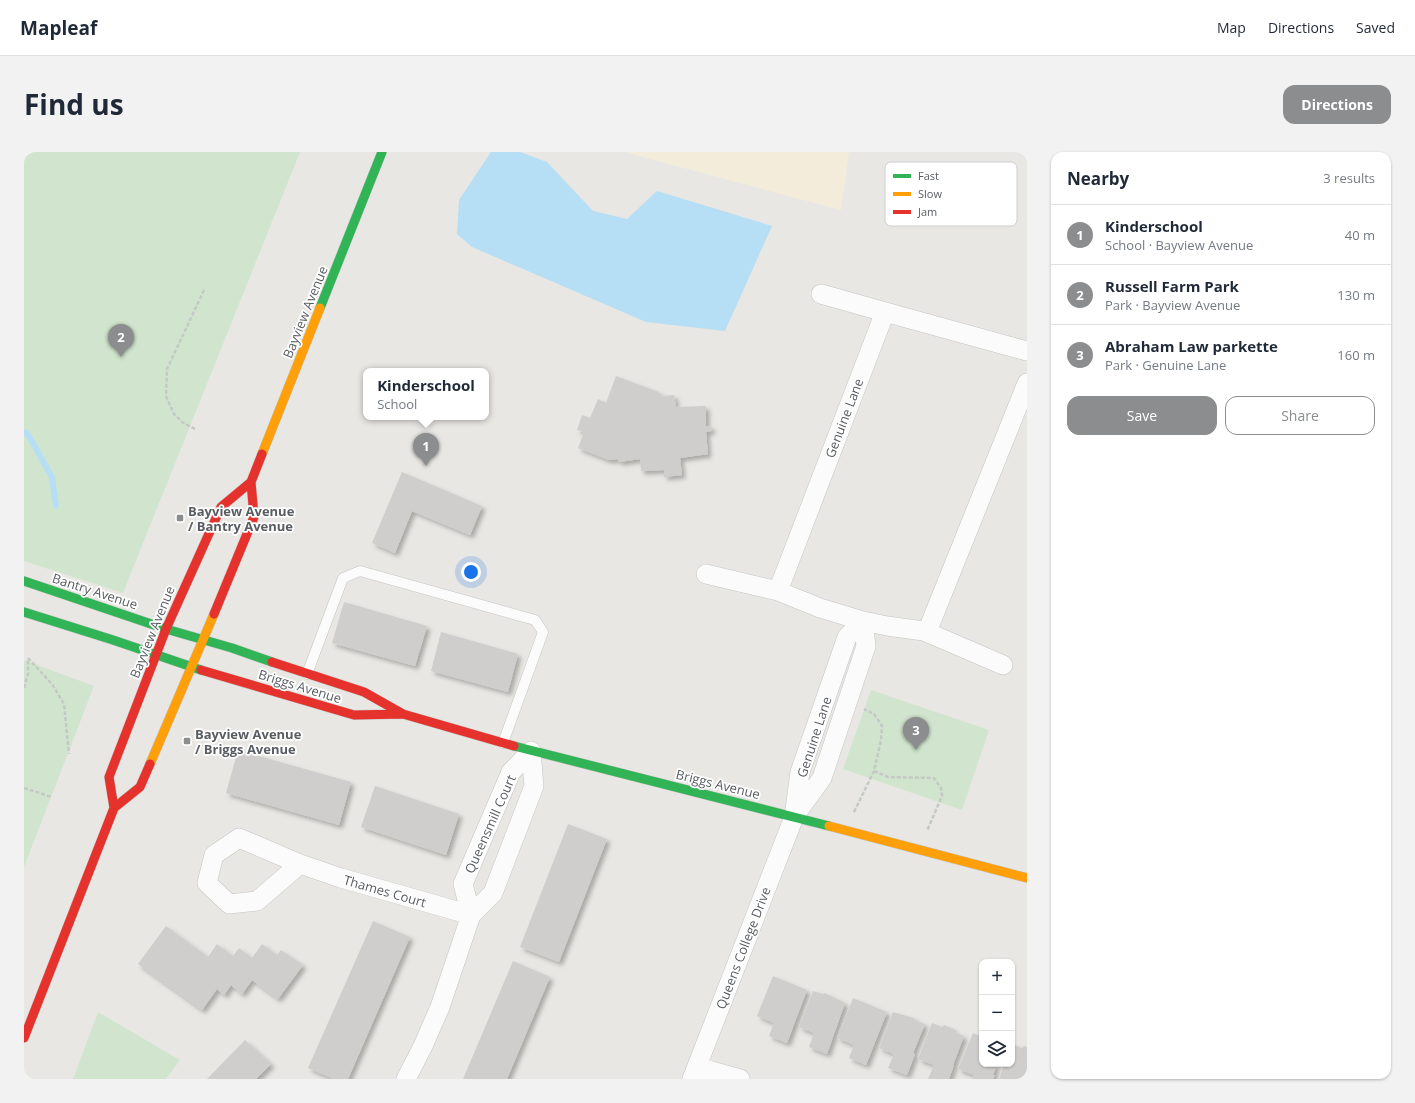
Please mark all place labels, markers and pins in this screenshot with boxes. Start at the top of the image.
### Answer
pin: 2 [108,324,134,357]
pin: 1 [413,433,439,466]
place label: Bayview Avenue / Bantry Avenue [188,502,295,535]
marker: Bayview Avenue / Bantry Avenue [175,513,185,523]
pin: 3 [903,717,929,750]
place label: Bayview Avenue / Briggs Avenue [195,725,302,758]
marker: Bayview Avenue / Briggs Avenue [182,736,192,746]

